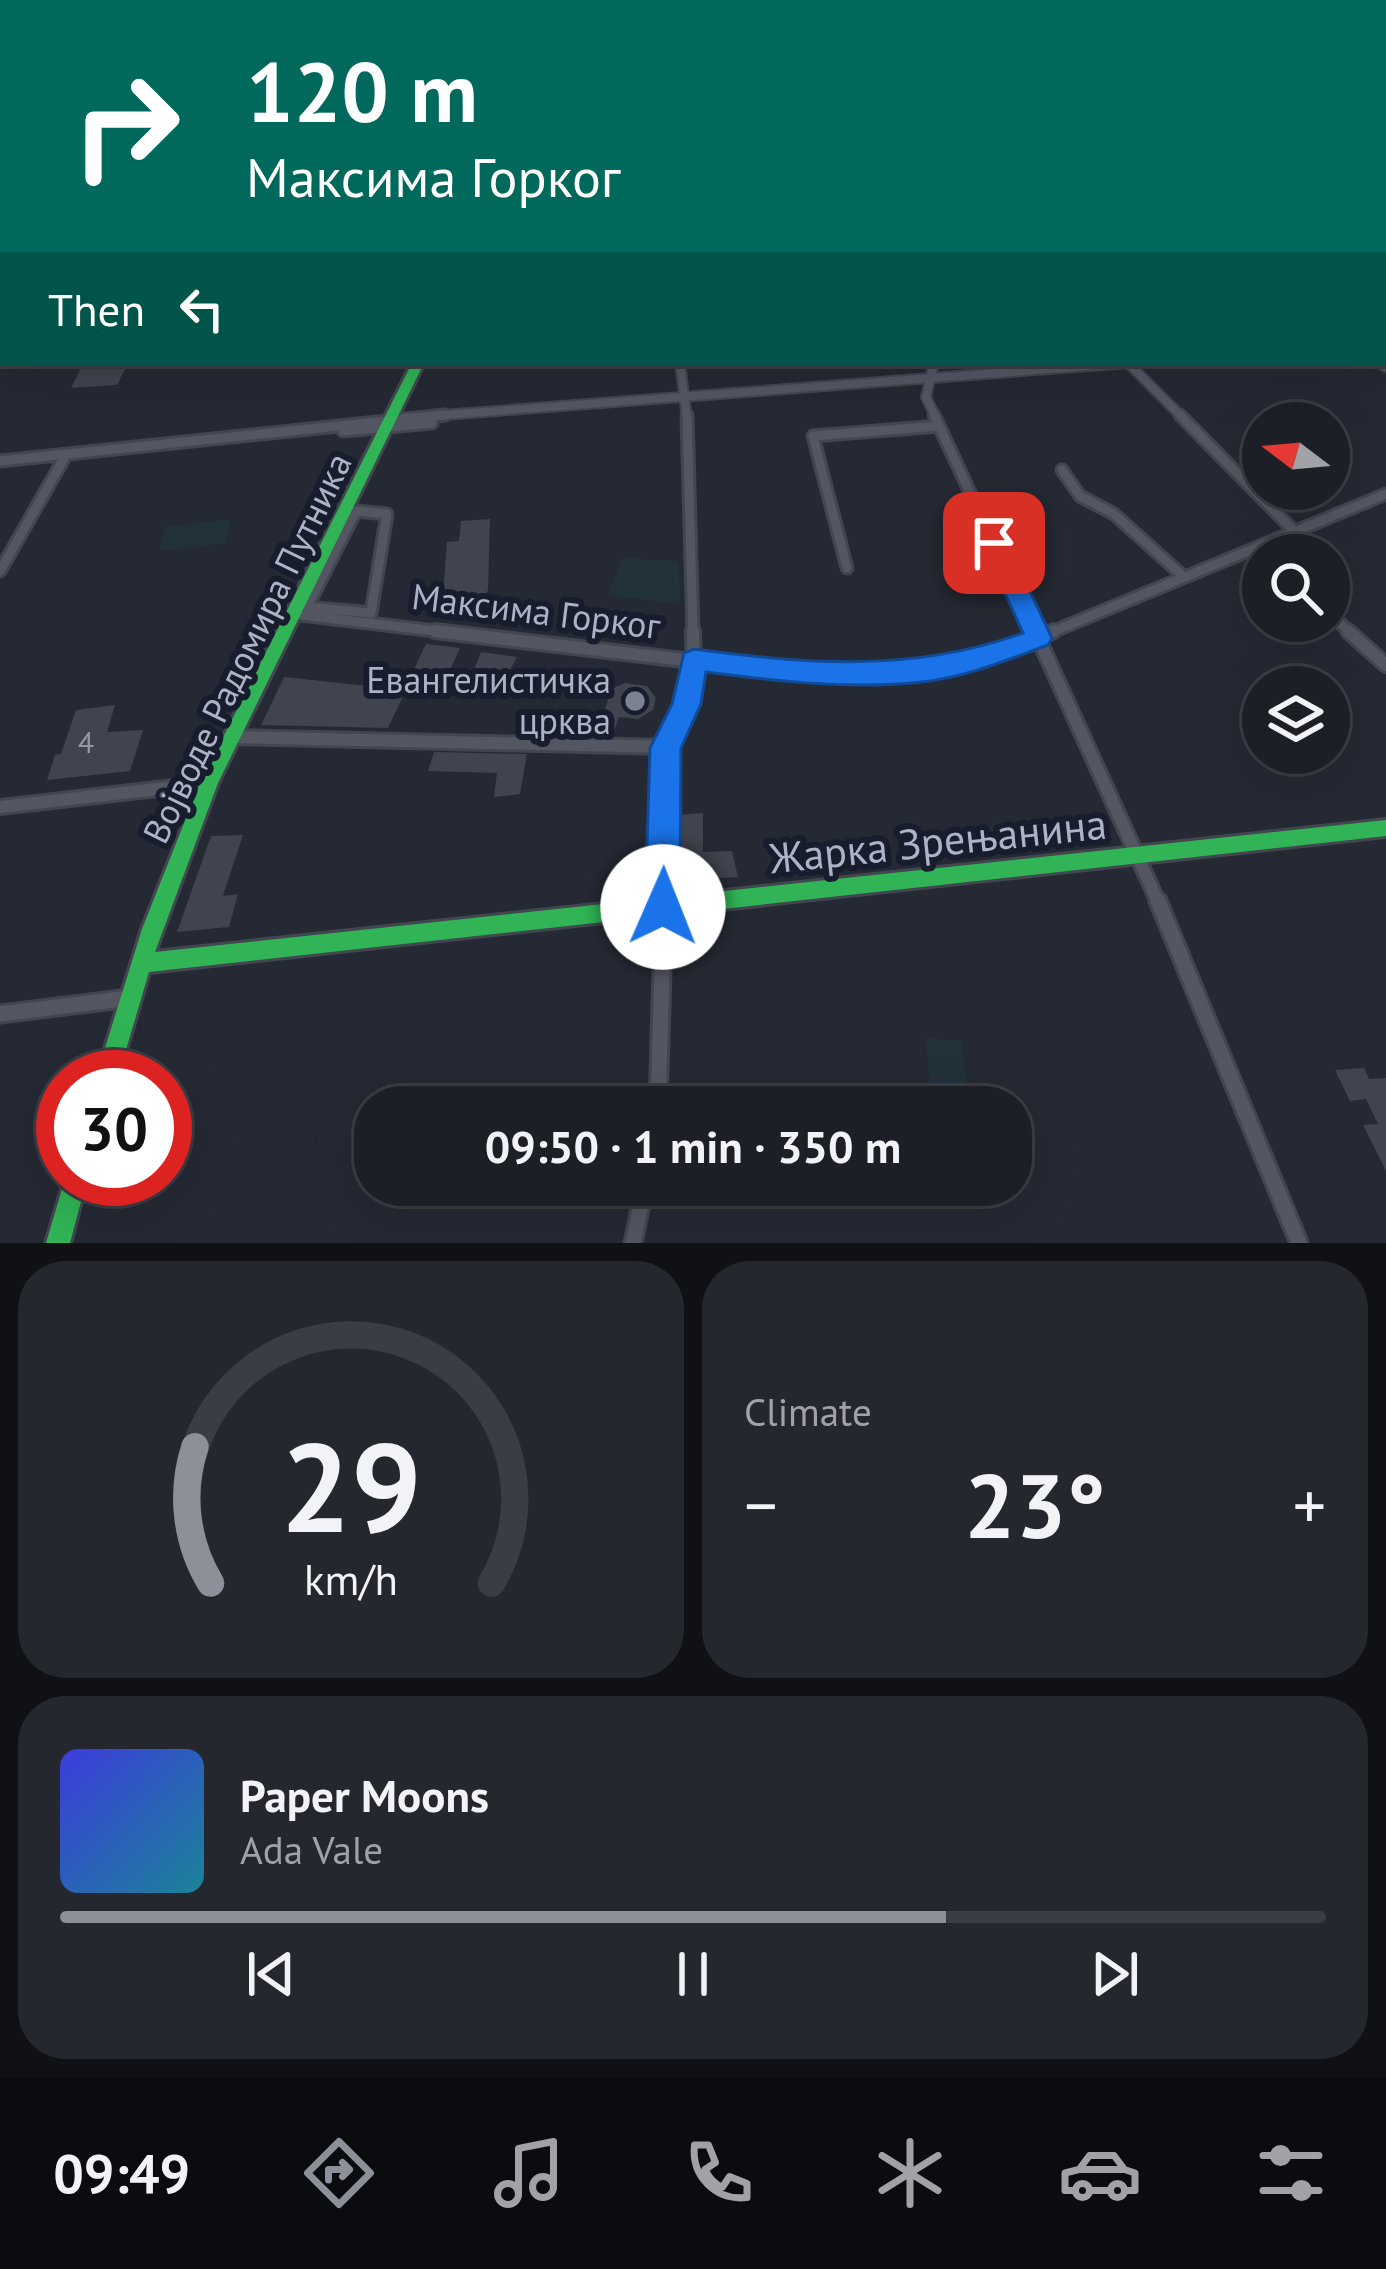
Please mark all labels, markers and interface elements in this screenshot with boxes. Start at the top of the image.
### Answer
text: 120 m [246,36,478,145]
icon: right [48,48,204,204]
text: Максима Горког [246,142,621,212]
icon: left [169,276,235,342]
text: Then [48,280,145,338]
north arrow [1242,402,1350,510]
map controls [1242,402,1350,774]
street label: Војводе Радомира Путника [131,445,362,851]
pin [943,492,1045,594]
icon: arrive [961,510,1027,576]
button: search [1242,534,1350,642]
street label: Максима Горког [409,572,664,649]
place label: Евангелистичка црква [366,656,611,744]
button: layers [1242,666,1350,774]
marker: Евангелистичка црква [622,688,648,714]
house number: 4 [78,722,94,761]
street label: Жарка Зрењанина [766,795,1109,886]
position arrow [600,844,726,970]
speed limit sign: 30 [36,1050,192,1206]
text: 09:50 · 1 min · 350 m [485,1117,901,1175]
text: Climate [744,1386,872,1437]
text: 29 [280,1405,422,1566]
text: 23° [964,1446,1106,1563]
text: − [744,1462,777,1547]
text: + [1293,1462,1326,1547]
text: km/h [304,1550,398,1606]
text: Paper Moons [240,1766,489,1824]
text: Ada Vale [240,1824,383,1875]
icon: previous [238,1941,304,2007]
icon: pause [660,1941,726,2007]
icon: next [1082,1941,1148,2007]
icon: directions [297,2131,381,2215]
icon: music [487,2131,571,2215]
icon: phone [677,2131,761,2215]
icon: climate [868,2131,952,2215]
icon: car [1058,2131,1142,2215]
icon: filters [1249,2131,1333,2215]
text: 09:49 [53,2138,190,2208]

